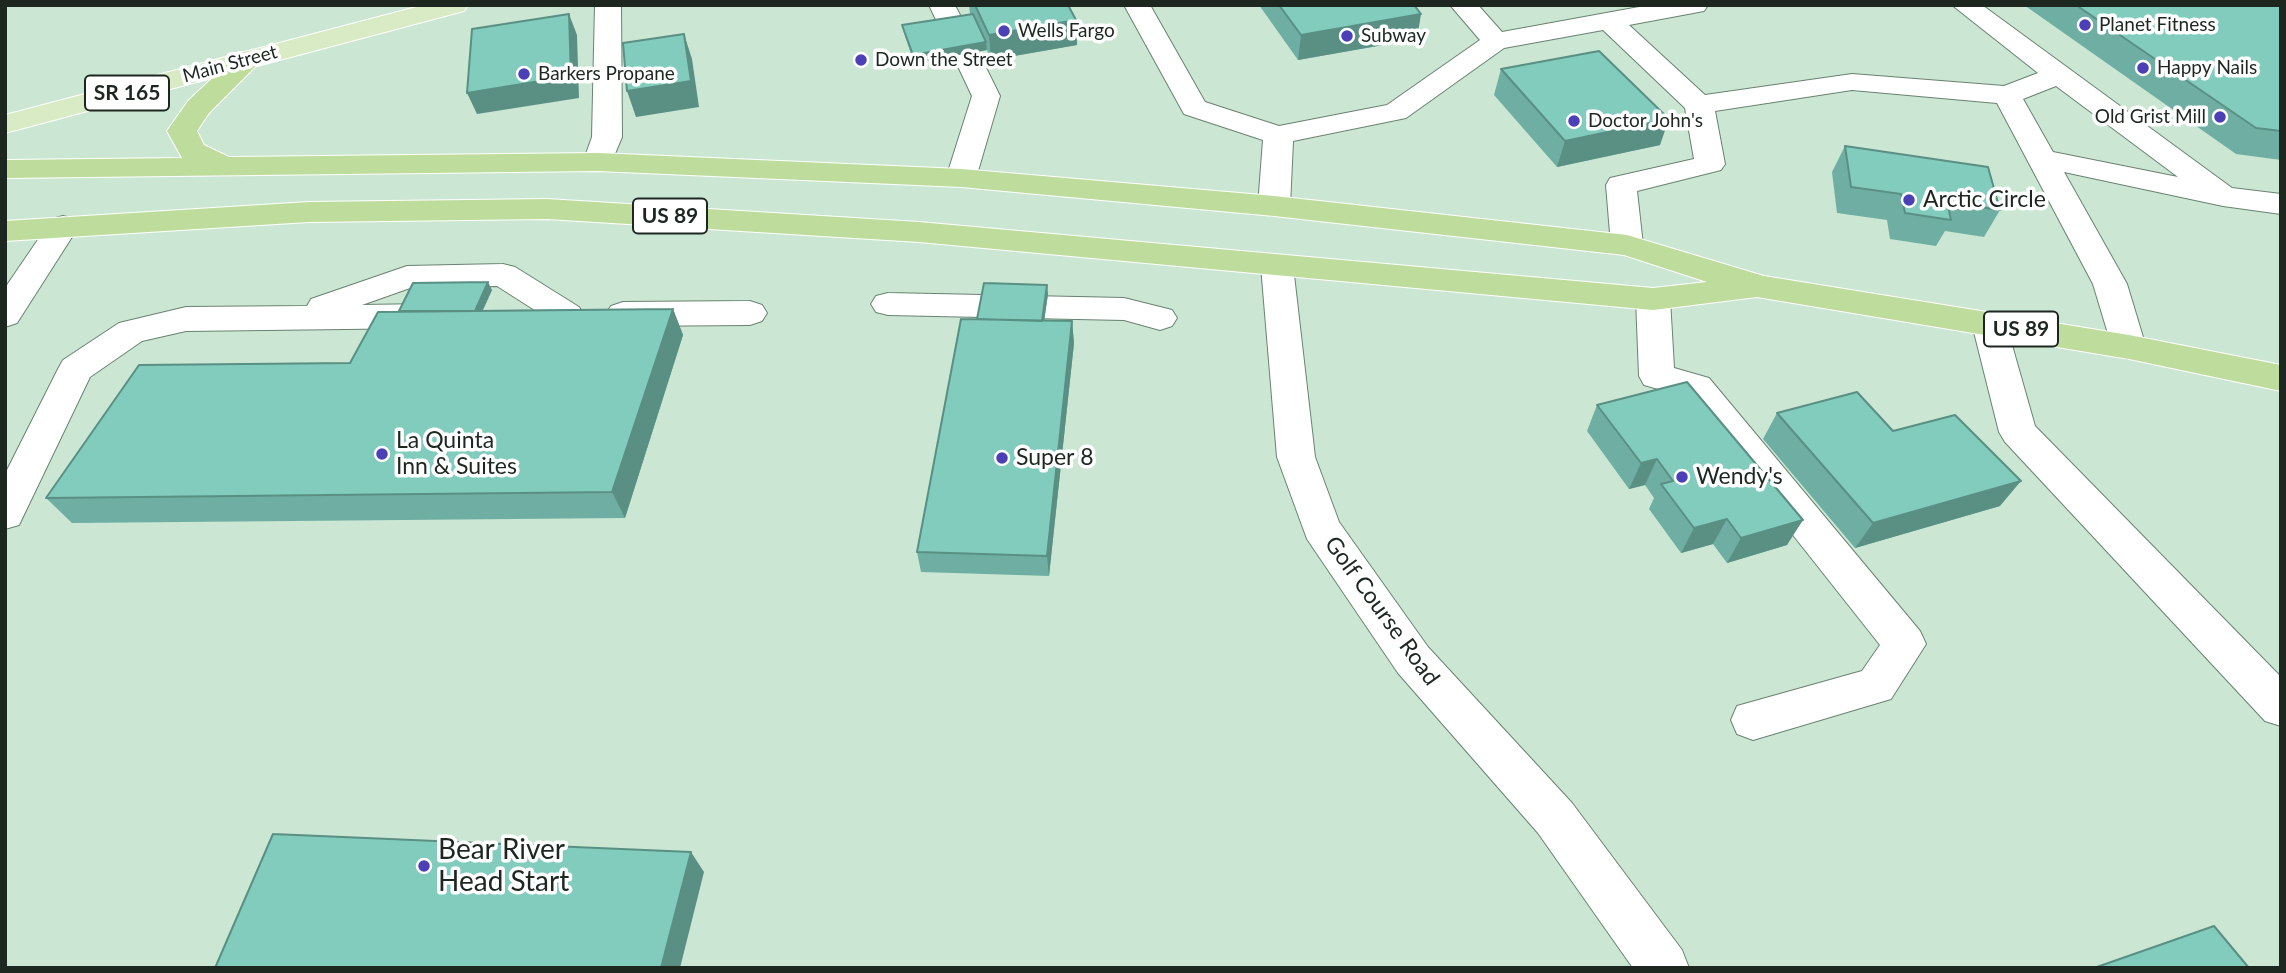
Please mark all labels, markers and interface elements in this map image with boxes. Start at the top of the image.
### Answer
place label: Planet Fitness [2099,14,2216,36]
marker: Planet Fitness [2077,17,2093,33]
place label: Wells Fargo [1018,20,1115,42]
marker: Wells Fargo [996,23,1012,39]
place label: Subway [1361,25,1426,47]
marker: Subway [1339,28,1355,44]
street label: Main Street [180,40,280,88]
place label: Down the Street [875,49,1013,71]
marker: Down the Street [853,52,869,68]
place label: Happy Nails [2157,57,2257,79]
marker: Happy Nails [2135,60,2151,76]
place label: Barkers Propane [538,63,675,85]
marker: Barkers Propane [516,66,532,82]
road number: SR 165 [85,76,169,110]
place label: Old Grist Mill [2095,106,2206,128]
marker: Old Grist Mill [2212,109,2228,125]
place label: Doctor John's [1588,110,1703,132]
marker: Doctor John's [1566,113,1582,129]
place label: Arctic Circle [1923,186,2046,214]
marker: Arctic Circle [1901,192,1917,208]
road number: US 89 [633,198,707,234]
road number: US 89 [1984,312,2058,346]
place label: La Quinta Inn & Suites [396,427,517,481]
place label: Super 8 [1016,444,1094,472]
marker: La Quinta Inn & Suites [374,446,390,462]
marker: Super 8 [994,450,1010,466]
place label: Wendy's [1696,463,1783,491]
marker: Wendy's [1674,469,1690,485]
street label: Golf Course Road [1319,531,1445,691]
place label: Bear River Head Start [438,833,569,899]
marker: Bear River Head Start [416,858,432,874]

